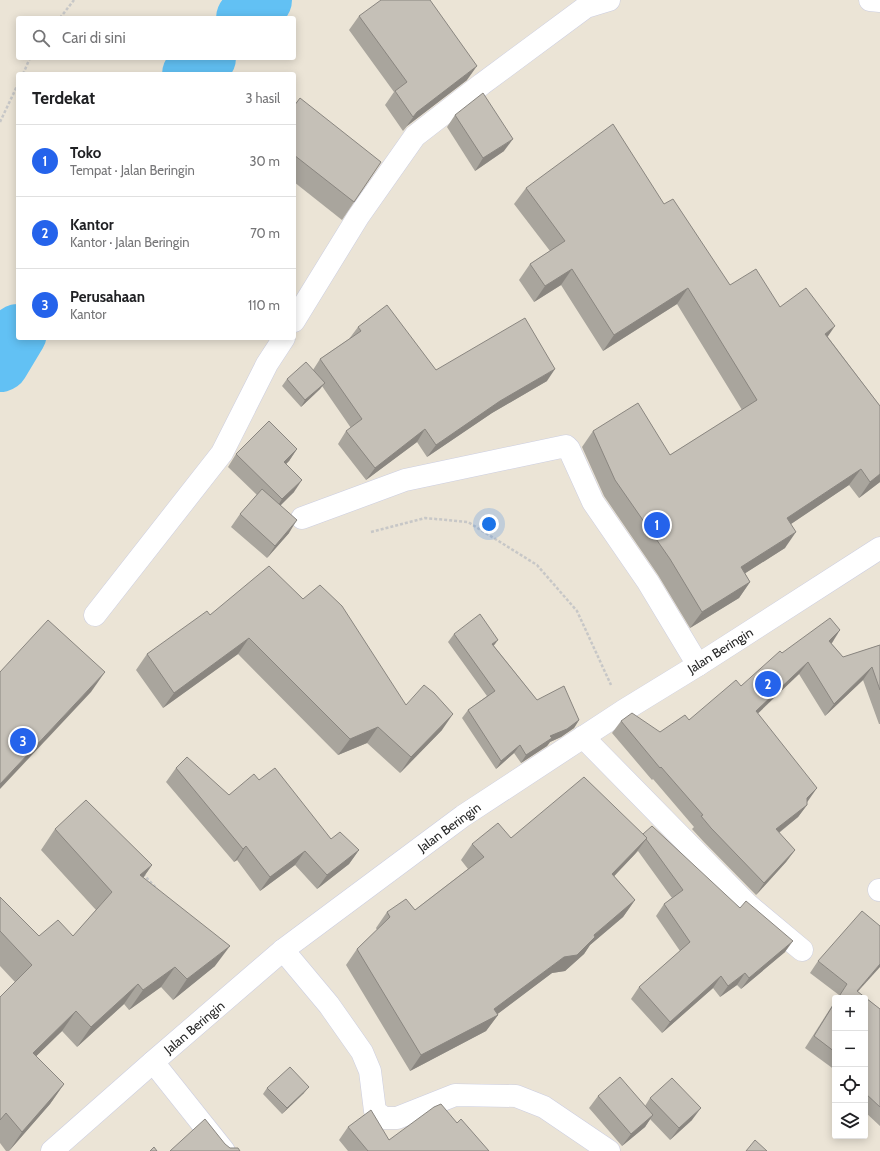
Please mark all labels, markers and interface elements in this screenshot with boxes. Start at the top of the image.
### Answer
search box [16,16,296,60]
icon: search [30,27,52,49]
text: Cari di sini [62,29,126,47]
text: Terdekat [32,88,95,108]
text: 3 hasil [246,90,280,106]
text: Toko [70,144,101,162]
text: 1 [43,153,47,169]
text: 30 m [250,153,280,169]
text: Tempat · Jalan Beringin [70,162,195,178]
text: Kantor [70,216,114,234]
text: 2 [42,225,48,241]
text: 70 m [250,225,280,241]
text: Kantor · Jalan Beringin [70,234,190,250]
text: Perusahaan [70,288,145,306]
text: 3 [41,297,49,313]
text: 110 m [248,297,280,313]
text: Kantor [70,306,106,322]
pin: 1 [644,510,670,540]
your location [479,514,499,534]
street label: Jalan Beringin [683,624,756,677]
pin: 2 [755,669,781,699]
pin: 3 [10,726,36,756]
street label: Jalan Beringin [413,799,484,856]
map controls [832,995,868,1139]
button: + [832,995,868,1031]
street label: Jalan Beringin [160,997,228,1058]
button: − [832,1031,868,1067]
button: locate [832,1067,868,1103]
button: layers [832,1103,868,1139]

